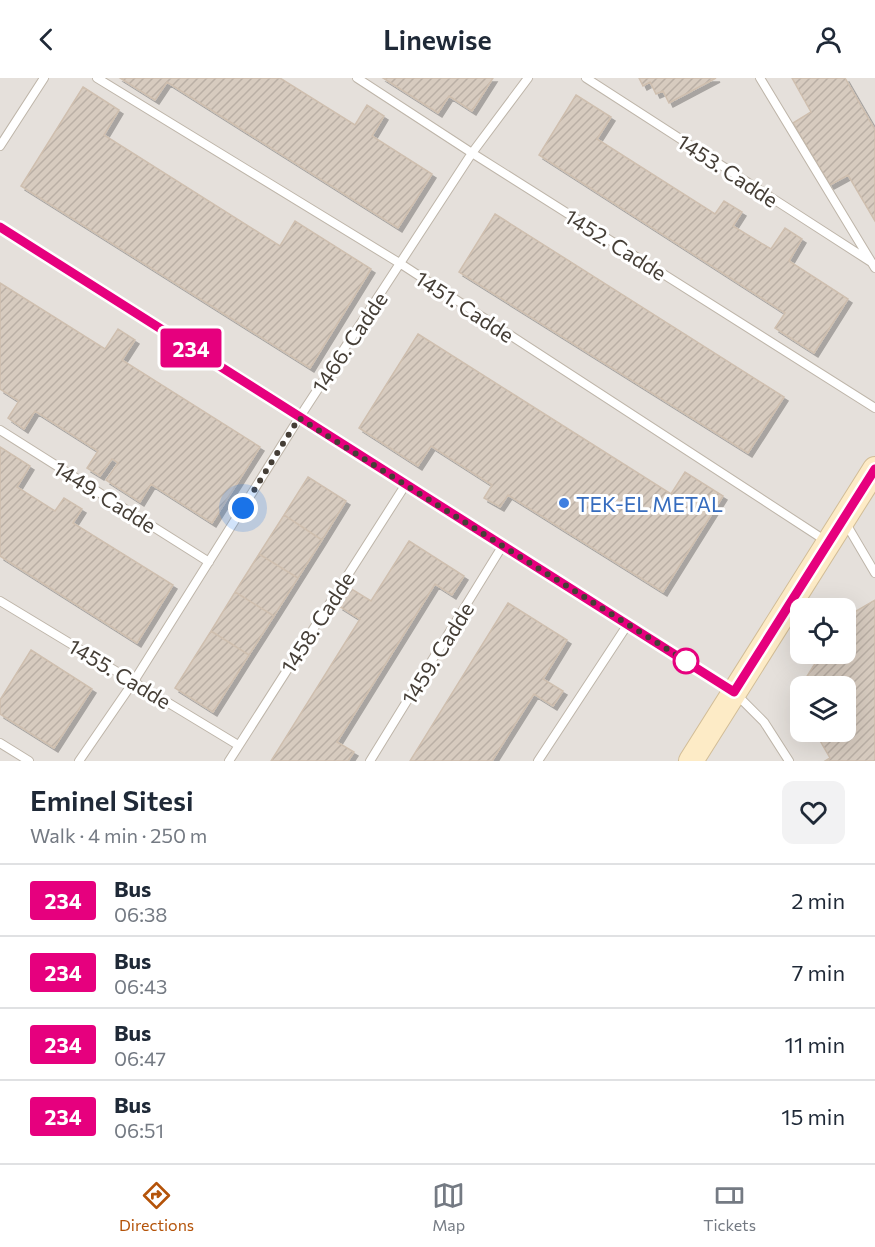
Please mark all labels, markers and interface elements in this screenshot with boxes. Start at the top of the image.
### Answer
icon: back [30,23,63,56]
text: Linewise [383,23,492,56]
icon: person [812,23,845,56]
street label: 1453. Cadde [673,128,783,212]
street label: 1452. Cadde [561,203,671,285]
street label: 1451. Cadde [411,265,519,347]
street label: 1466. Cadde [306,287,392,397]
line badge: 234 [156,328,225,368]
text: 234 [172,336,210,361]
street label: 1449. Cadde [49,455,161,537]
place label: TEK-EL METAL [576,491,723,516]
your location [228,493,258,523]
marker: TEK-EL METAL [557,496,571,510]
street label: 1458. Cadde [275,567,359,677]
street label: 1459. Cadde [396,597,478,709]
map controls [790,598,856,742]
button: locate [790,598,856,664]
street label: 1455. Cadde [64,633,176,713]
unlabelled marker [673,648,699,674]
button: layers [790,676,856,742]
button: heart [782,781,845,844]
text: Eminel Sitesi [30,783,194,817]
text: Walk · 4 min · 250 m [30,823,207,847]
text: Bus [114,875,151,902]
text: 2 min [791,887,845,914]
text: 234 [44,888,82,913]
text: 06:38 [114,902,167,926]
text: Bus [114,947,151,974]
text: 7 min [792,959,845,986]
text: 234 [44,960,82,985]
text: 06:43 [114,974,167,998]
text: Bus [114,1019,151,1046]
text: 11 min [785,1031,845,1058]
text: 234 [44,1032,82,1057]
text: 06:47 [114,1046,166,1070]
text: Bus [114,1091,151,1118]
text: 15 min [781,1103,845,1130]
text: 234 [44,1104,82,1129]
text: 06:51 [114,1118,164,1142]
tab: Directions [119,1179,194,1234]
tab: Map [432,1179,465,1234]
tab: Tickets [703,1179,756,1234]

